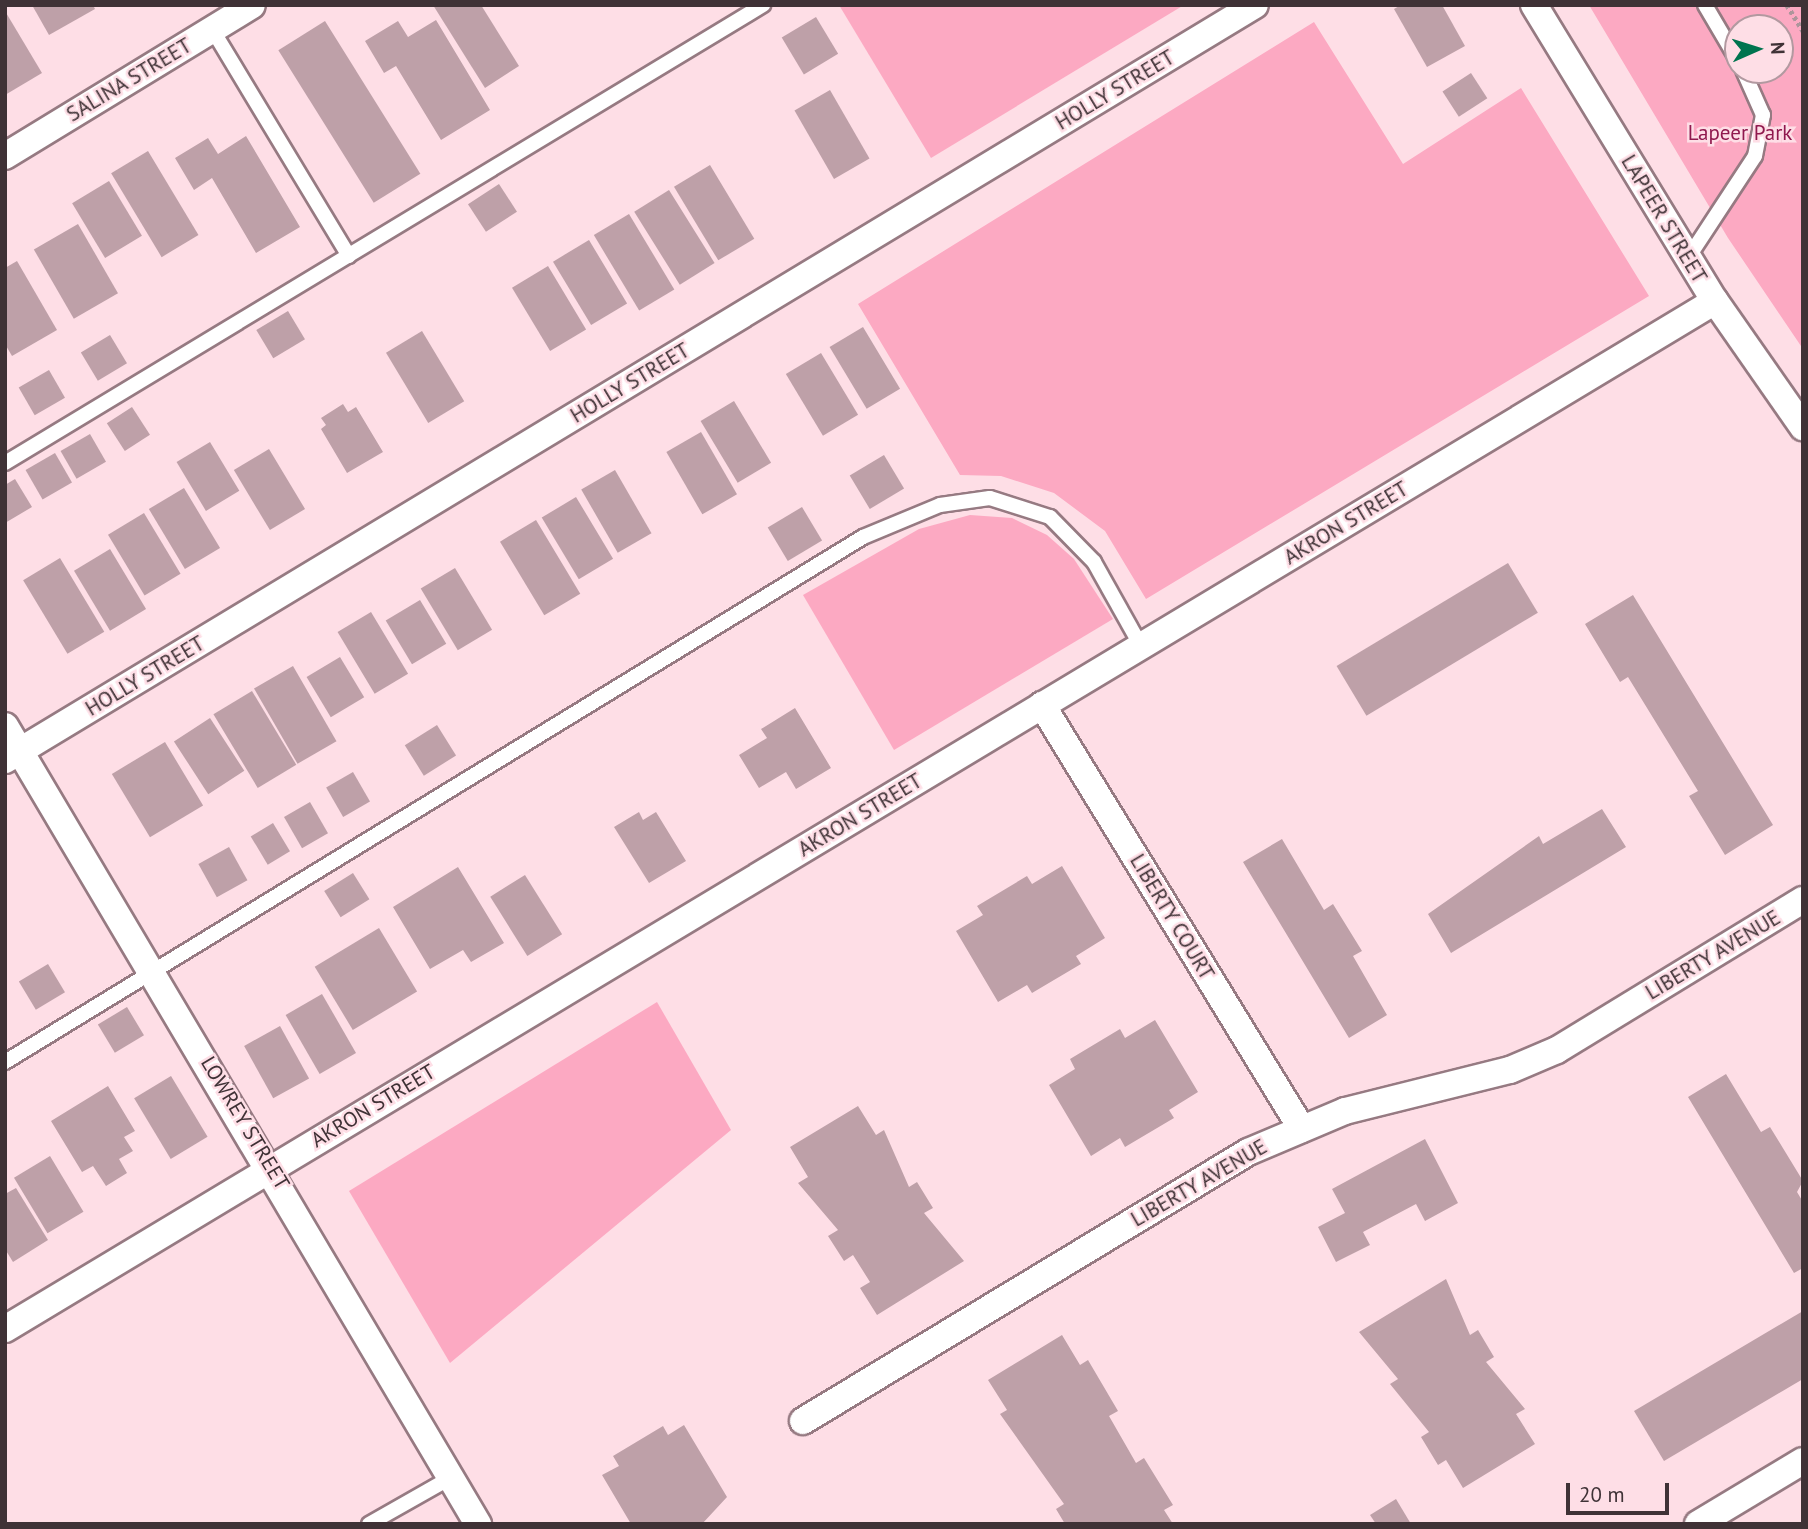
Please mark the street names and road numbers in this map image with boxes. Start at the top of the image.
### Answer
street label: SALINA STREET [62,33,196,127]
street label: HOLLY STREET [1051,44,1179,136]
street label: LAPEER STREET [1616,150,1712,288]
street label: HOLLY STREET [566,337,694,429]
street label: AKRON STREET [1279,476,1413,570]
street label: HOLLY STREET [81,630,209,722]
street label: AKRON STREET [793,768,927,862]
street label: LIBERTY COURT [1124,849,1220,985]
street label: LIBERTY AVENUE [1640,905,1786,1005]
street label: LOWREY STREET [195,1052,295,1194]
street label: AKRON STREET [306,1059,440,1153]
street label: LIBERTY AVENUE [1126,1134,1272,1232]

